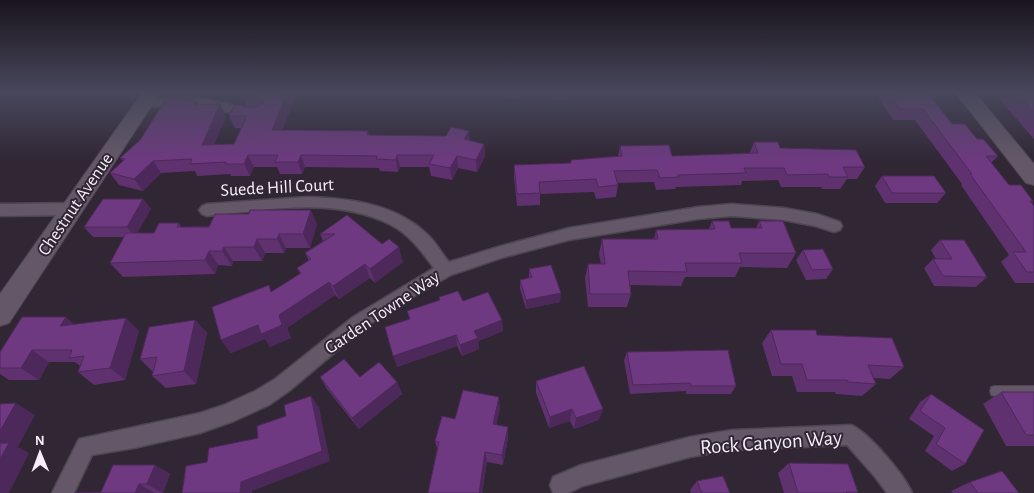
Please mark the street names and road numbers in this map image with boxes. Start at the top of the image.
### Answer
street label: Chestnut Avenue [35,150,117,259]
street label: Suede Hill Court [220,176,334,200]
street label: Garden Towne Way [322,268,443,358]
street label: Rock Canyon Way [699,427,843,458]

